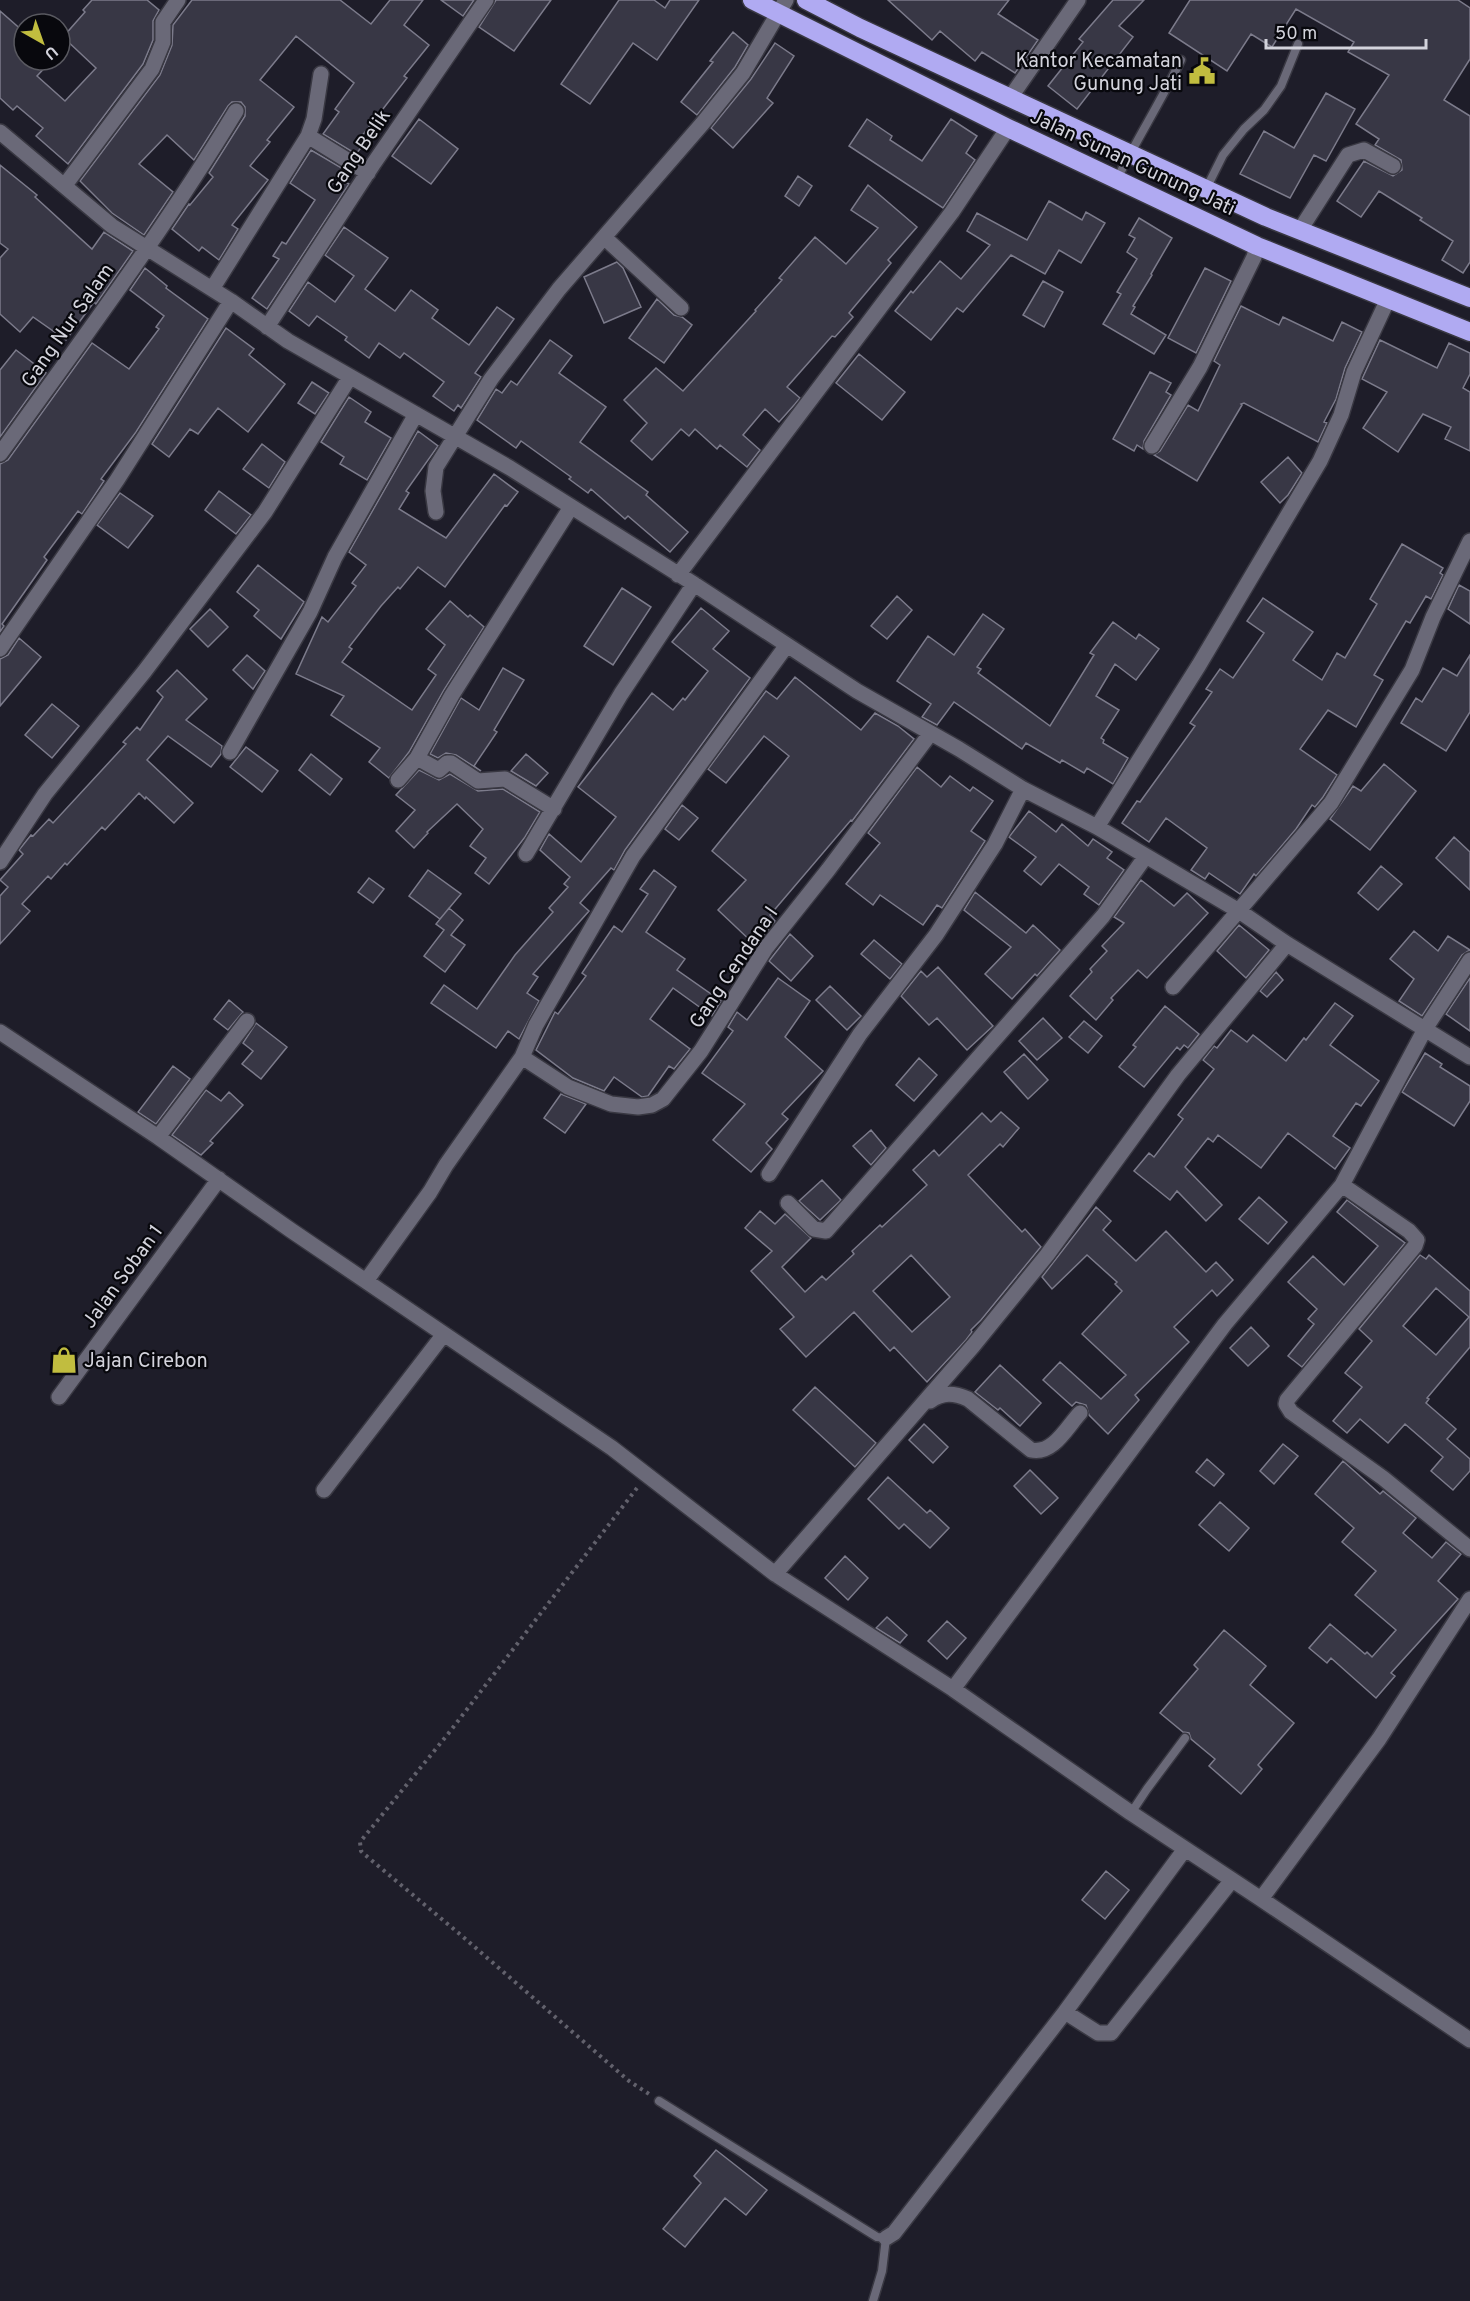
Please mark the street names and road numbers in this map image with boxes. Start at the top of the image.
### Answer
street label: Gang Belik [322,105,398,200]
street label: Jalan Sunan Gunung Jati [1025,105,1239,223]
street label: Gang Nur Salam [16,259,121,393]
street label: Gang Cendana I [684,902,785,1034]
street label: Jalan Soban 1 [77,1220,170,1334]

